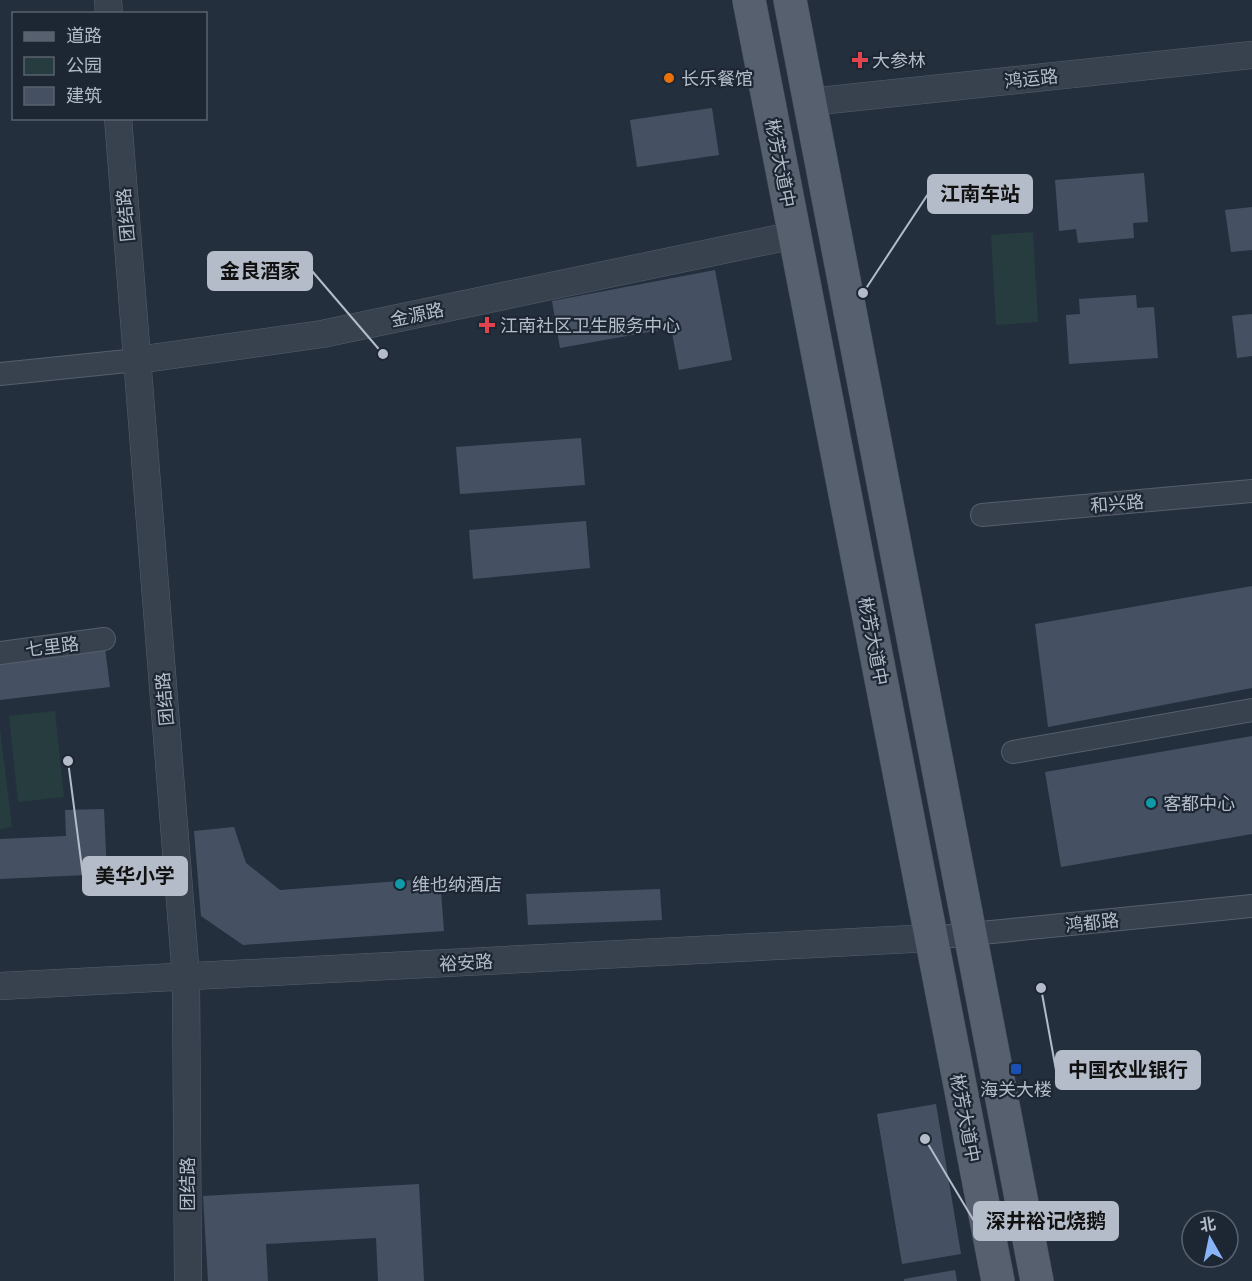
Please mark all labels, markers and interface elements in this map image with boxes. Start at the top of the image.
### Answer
legend [12,12,207,120]
text: 道路 [66,24,102,46]
place label: 大参林 [872,49,926,71]
marker: 大参林 [853,53,867,67]
text: 公园 [66,54,102,76]
street label: 鸿运路 [1003,64,1059,92]
place label: 长乐餐馆 [681,67,753,89]
marker: 长乐餐馆 [662,71,676,85]
text: 建筑 [66,84,102,106]
street label: 彬芳大道中 [762,117,800,209]
callout: 江南车站 [928,175,1032,213]
text: 江南车站 [940,181,1020,205]
street label: 团结路 [112,187,138,243]
callout: 金良酒家 [208,252,312,290]
text: 金良酒家 [220,258,300,282]
street label: 金源路 [388,298,446,330]
place label: 江南社区卫生服务中心 [500,314,680,336]
marker: 江南社区卫生服务中心 [478,316,496,334]
street label: 和兴路 [1089,490,1145,516]
street label: 彬芳大道中 [855,595,893,687]
street label: 七里路 [24,632,80,660]
street label: 团结路 [151,671,177,727]
place label: 客都中心 [1163,792,1235,814]
marker: 客都中心 [1144,796,1158,810]
callout: 美华小学 [83,857,187,895]
text: 美华小学 [95,863,175,887]
place label: 维也纳酒店 [412,873,502,895]
marker: 维也纳酒店 [393,877,407,891]
street label: 鸿都路 [1064,908,1120,936]
street label: 裕安路 [438,950,494,974]
callout: 中国农业银行 [1056,1051,1200,1089]
text: 中国农业银行 [1068,1057,1188,1081]
marker: 海关大楼 [1009,1062,1023,1076]
street label: 彬芳大道中 [947,1072,985,1164]
place label: 海关大楼 [980,1078,1052,1100]
street label: 团结路 [176,1157,198,1211]
callout: 深井裕记烧鹅 [974,1202,1118,1240]
text: 深井裕记烧鹅 [986,1208,1106,1232]
north arrow [1180,1209,1240,1269]
text: 北 [1198,1213,1217,1235]

